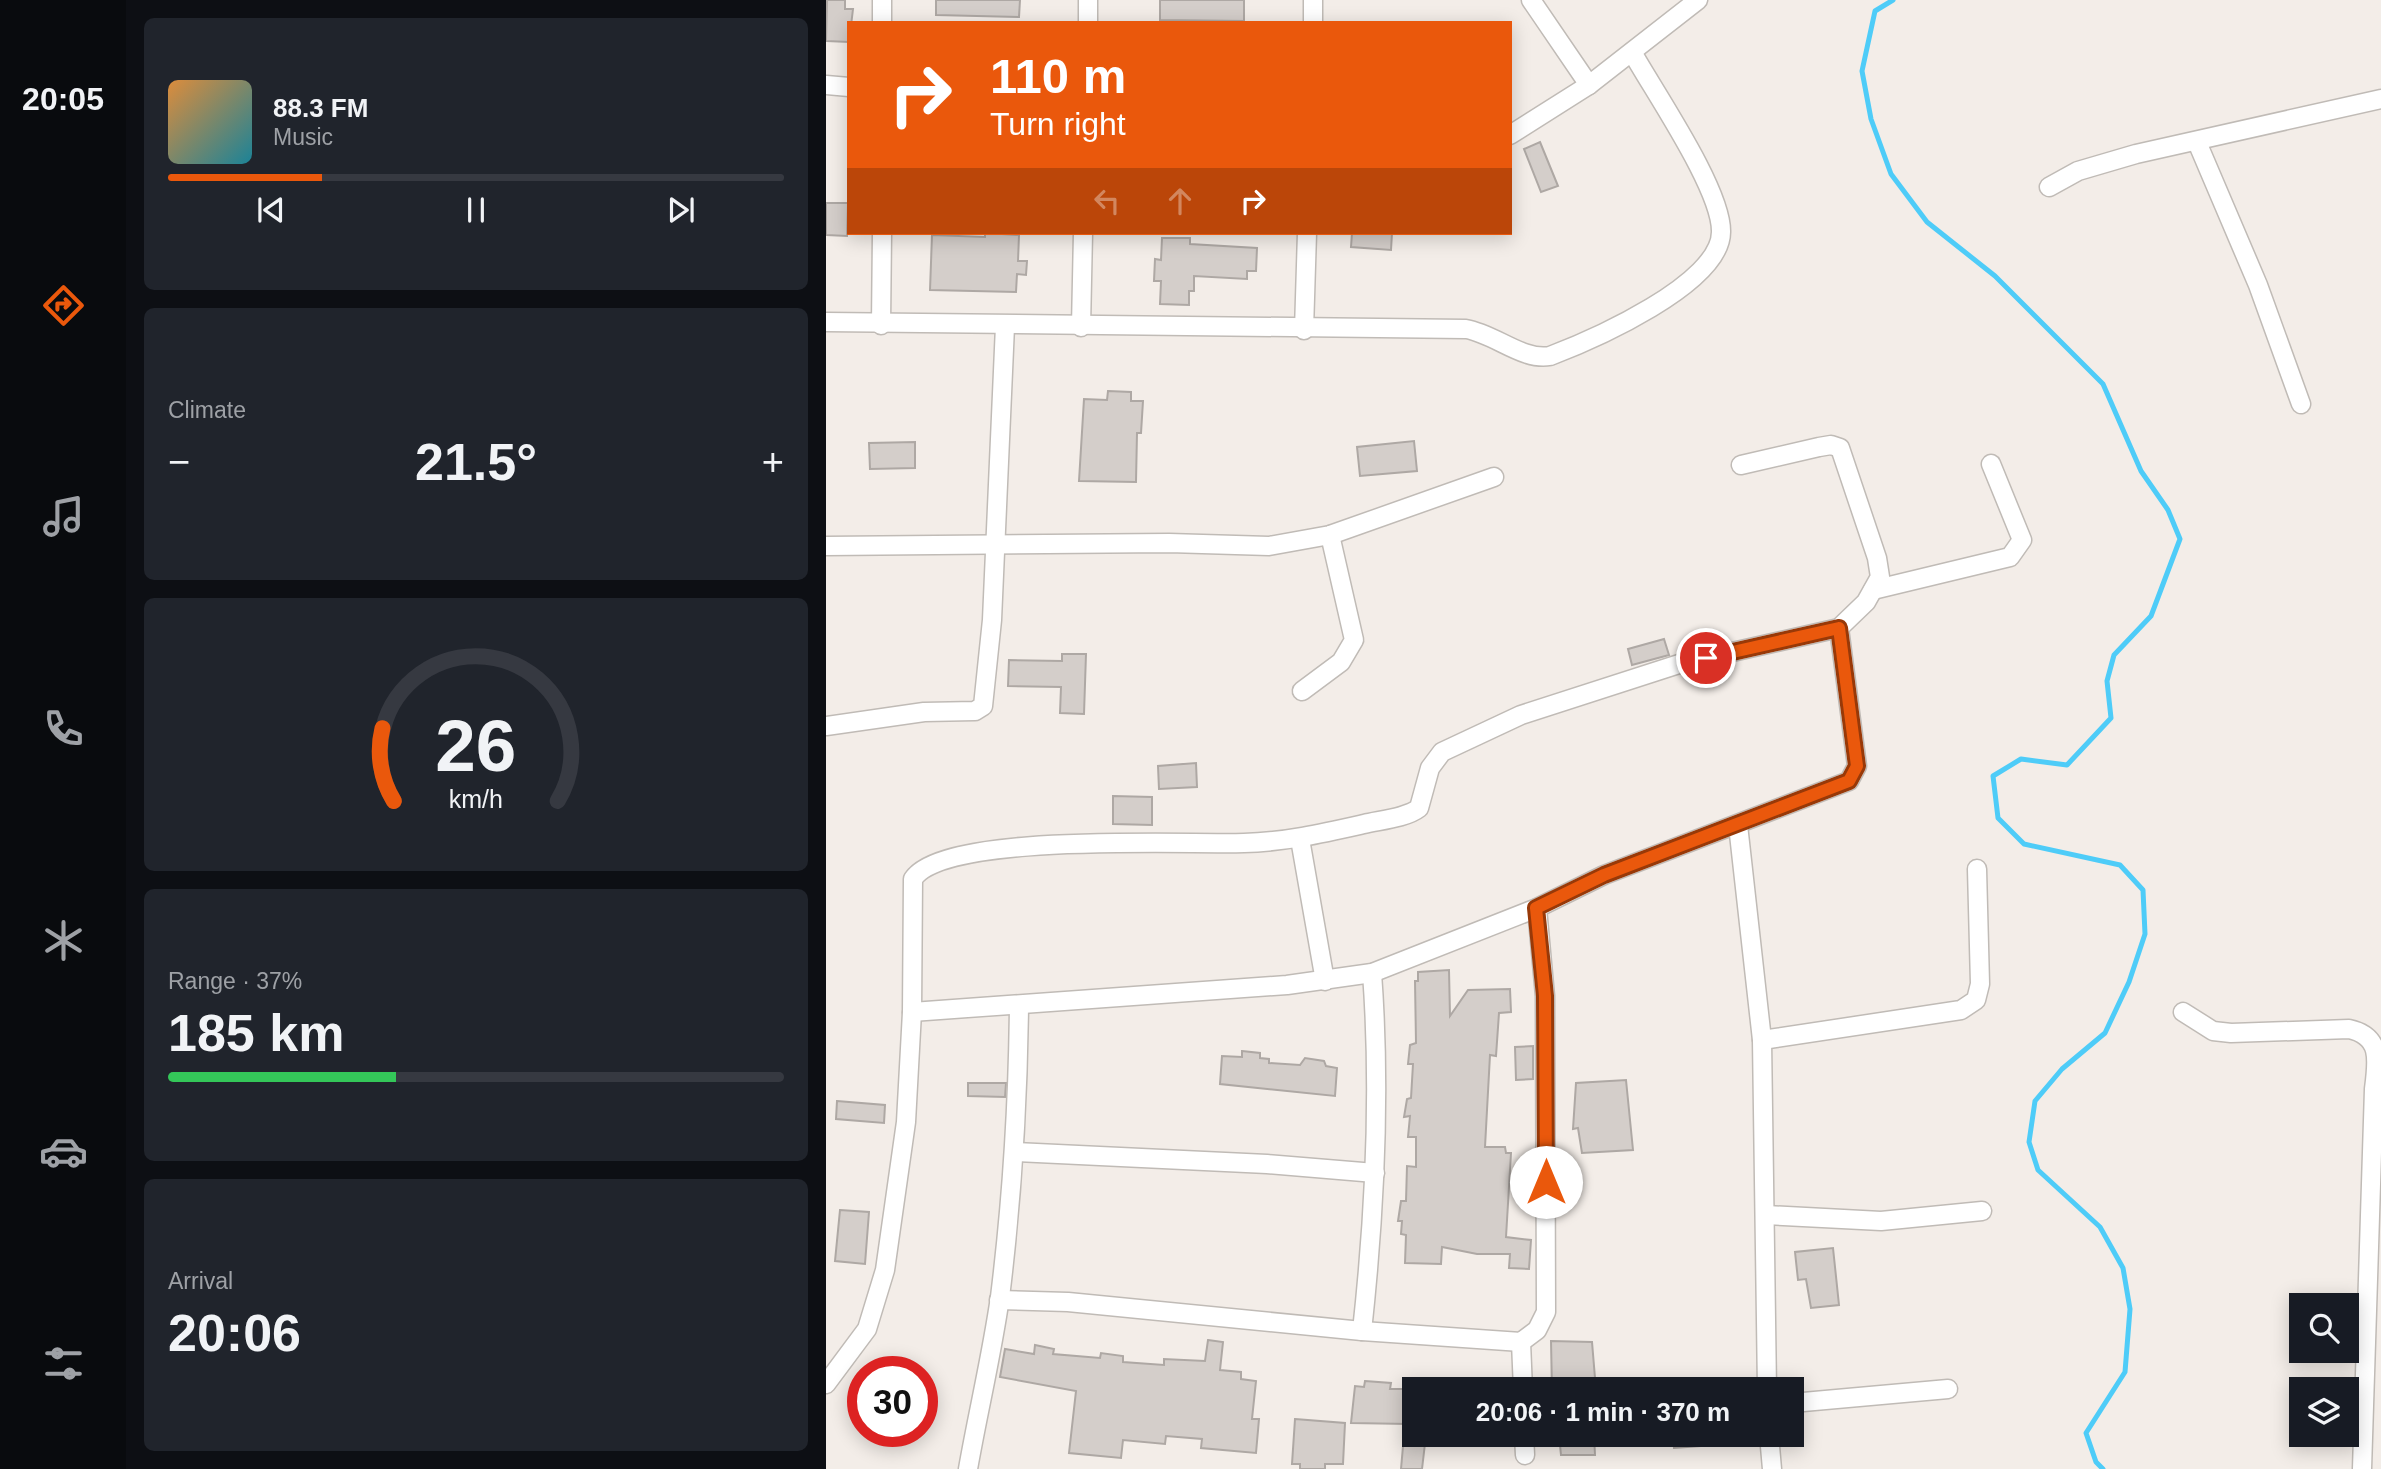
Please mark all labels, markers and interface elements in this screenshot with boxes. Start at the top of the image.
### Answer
icon: right [875,49,966,140]
text: 110 m [990,49,1126,103]
text: 20:05 [22,81,104,117]
text: 88.3 FM [273,93,368,123]
text: Turn right [990,106,1126,142]
text: Music [273,124,333,150]
icon: left [1088,182,1126,220]
icon: ahead [1161,182,1199,220]
icon: right [1234,182,1272,220]
icon: previous [252,191,290,229]
icon: pause [457,191,495,229]
icon: next [662,191,700,229]
icon: directions [39,281,88,330]
text: Climate [168,397,246,423]
text: 21.5° [415,433,537,491]
text: − [168,441,190,483]
text: + [762,441,784,483]
icon: music [39,492,88,541]
pin [1676,628,1736,688]
icon: arrive [1687,639,1725,677]
icon: phone [39,704,88,753]
text: 26 [436,705,516,786]
text: km/h [449,784,503,812]
icon: climate [39,916,88,965]
text: Range · 37% [168,968,302,994]
text: 185 km [168,1004,344,1062]
icon: car [39,1127,88,1176]
position arrow [1509,1145,1583,1219]
text: Arrival [168,1268,233,1294]
map controls [2289,1293,2359,1447]
button: search [2289,1293,2359,1363]
text: 20:06 [168,1304,301,1362]
icon: filters [39,1339,88,1388]
speed limit sign: 30 [847,1356,938,1447]
button: layers [2289,1377,2359,1447]
text: 20:06 · 1 min · 370 m [1476,1397,1730,1427]

